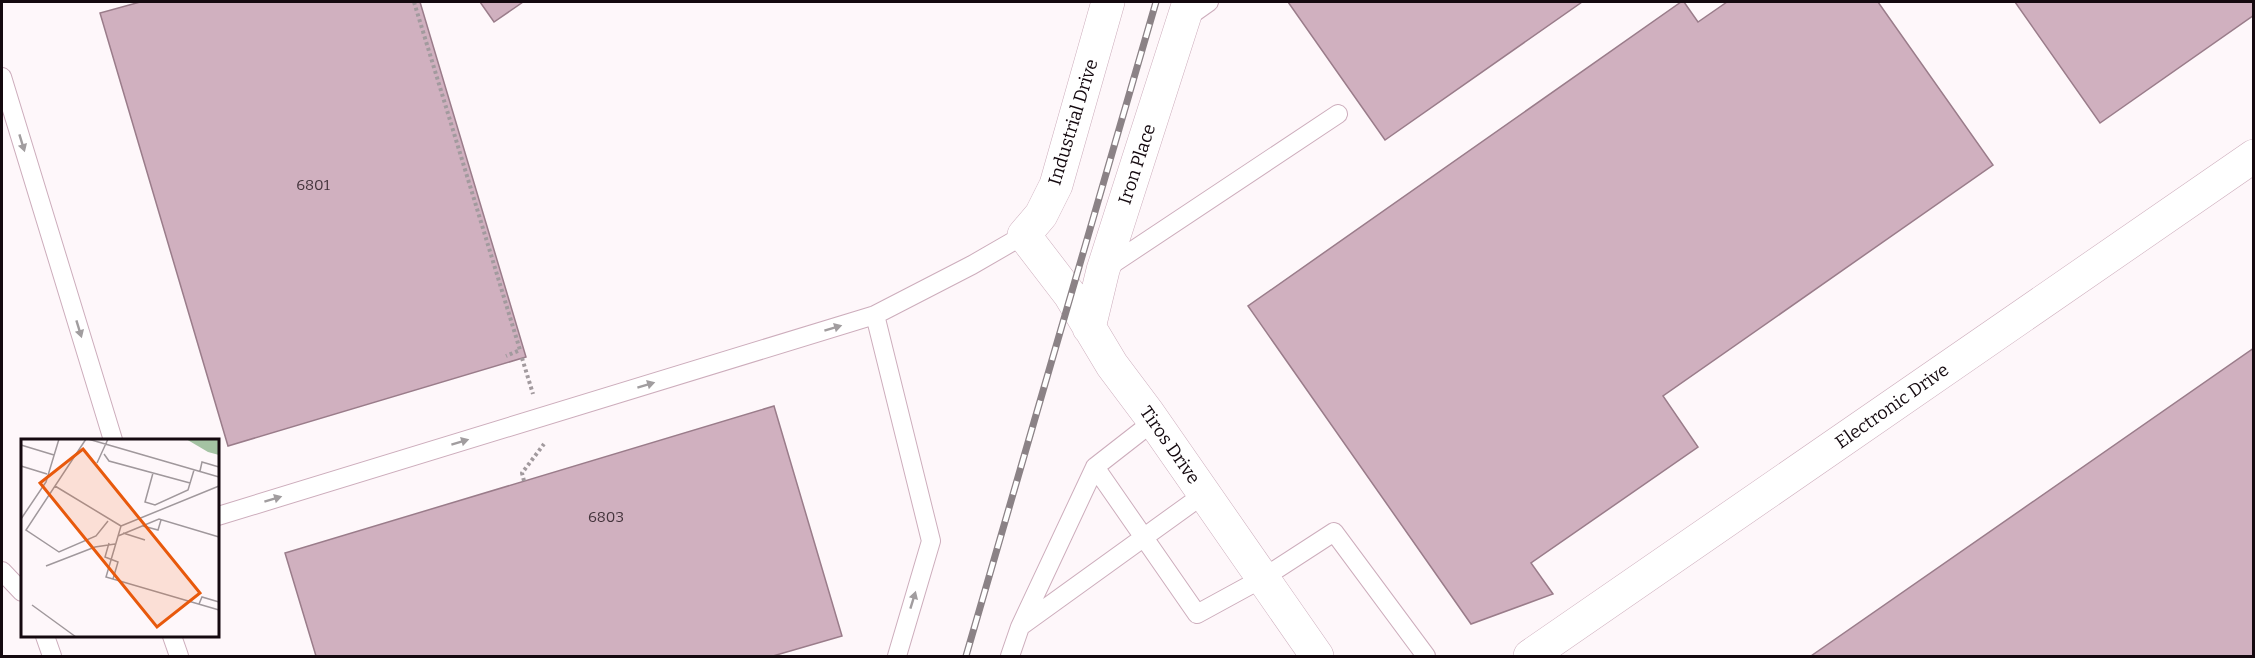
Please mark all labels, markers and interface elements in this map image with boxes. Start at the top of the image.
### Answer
street label: Industrial Drive [1043,56,1103,188]
street label: Iron Place [1114,121,1160,207]
one-way arrow [17,134,27,152]
house number: 6801 [296,176,330,194]
one-way arrow [75,320,84,338]
one-way arrow [824,323,842,332]
street label: Electronic Drive [1831,359,1953,453]
one-way arrow [637,380,655,389]
street label: Tiros Drive [1135,402,1205,488]
one-way arrow [451,437,469,446]
inset map [21,439,219,637]
one-way arrow [264,494,282,503]
house number: 6803 [588,508,624,526]
one-way arrow [909,591,918,609]

